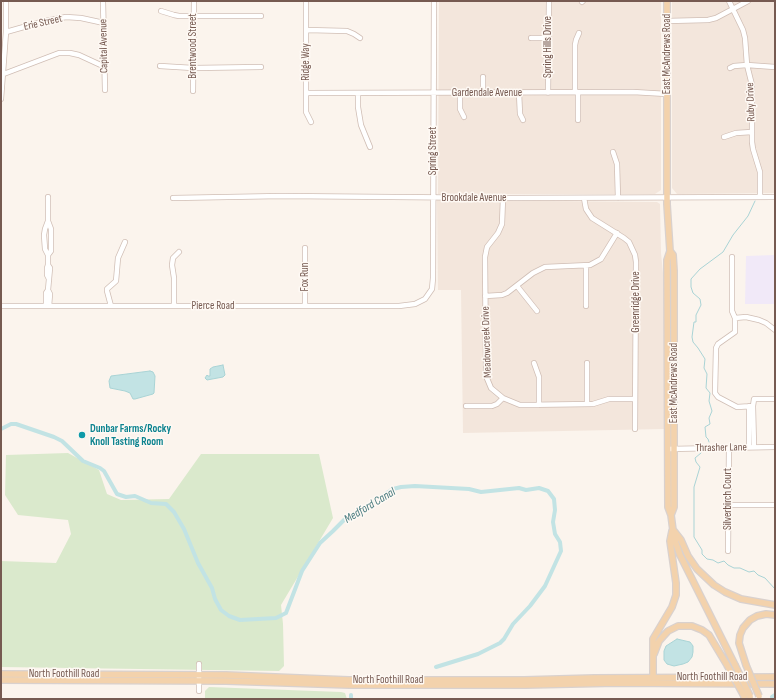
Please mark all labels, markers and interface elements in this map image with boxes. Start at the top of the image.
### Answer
street label: Erie Street [22,12,64,34]
street label: Brentwood Street [186,13,200,79]
street label: East McAndrews Road [660,14,674,94]
street label: Spring Hills Drive [541,16,555,78]
street label: Capital Avenue [97,19,111,73]
street label: Ridge Way [299,43,313,81]
street label: Ruby Drive [744,82,758,122]
street label: Gardendale Avenue [452,86,522,100]
street label: Spring Street [426,127,440,175]
street label: Brookdale Avenue [442,191,506,205]
street label: Fox Run [298,263,312,291]
street label: Greenridge Drive [629,271,643,333]
street label: Pierce Road [192,299,234,313]
street label: Meadowcreek Drive [479,306,495,378]
street label: East McAndrews Road [667,343,681,423]
place label: Dunbar Farms/Rocky Knoll Tasting Room [90,422,171,448]
marker: Dunbar Farms/Rocky Knoll Tasting Room [77,430,87,440]
street label: Thrasher Lane [695,441,747,455]
street label: Silverbirch Court [721,468,735,530]
water label: Medford Canal [342,485,398,527]
street label: North Foothill Road [29,667,99,681]
street label: North Foothill Road [677,670,747,684]
street label: North Foothill Road [353,673,423,687]

